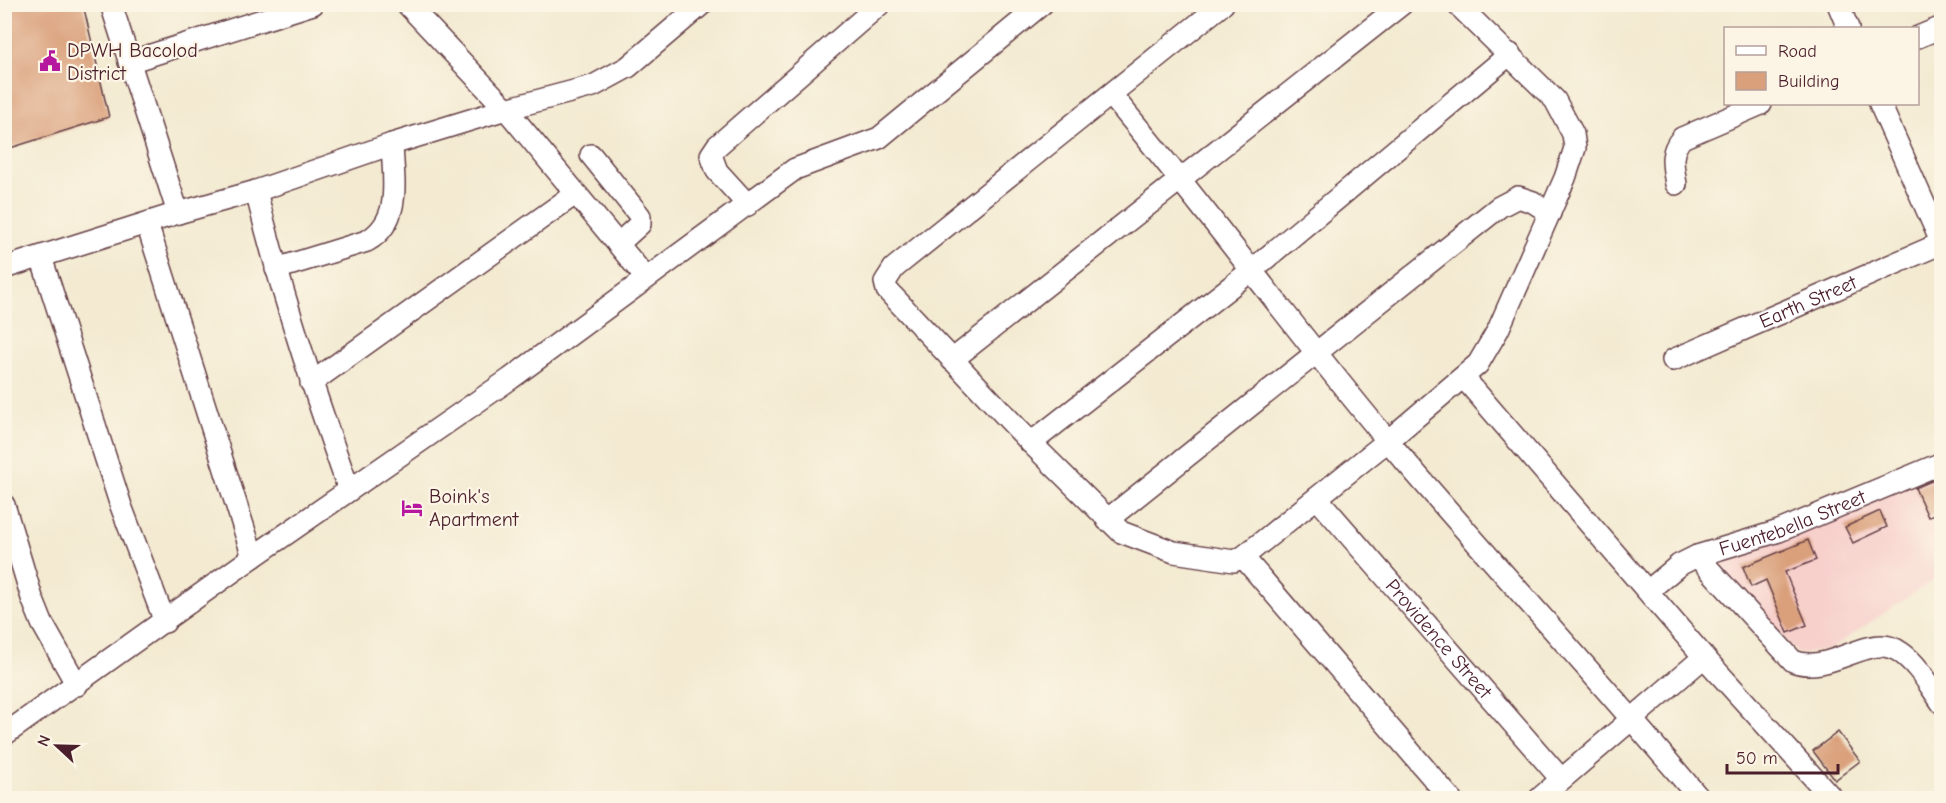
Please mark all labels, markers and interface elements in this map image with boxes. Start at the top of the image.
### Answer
legend [1724,27,1919,105]
place label: DPWH Bacolod District [67,39,198,85]
text: Road [1778,41,1817,62]
public building icon: DPWH Bacolod District [38,49,62,73]
text: Building [1778,71,1840,92]
street label: Earth Street [1756,270,1861,333]
place label: Boink's Apartment [429,485,520,531]
street label: Fuentebella Street [1716,485,1870,561]
hotel icon: Boink's Apartment [400,496,424,520]
street label: Providence Street [1381,574,1497,704]
north arrow [27,716,87,776]
text: N [34,733,54,749]
scale bar [1727,737,1838,775]
text: 50 m [1736,748,1778,769]

